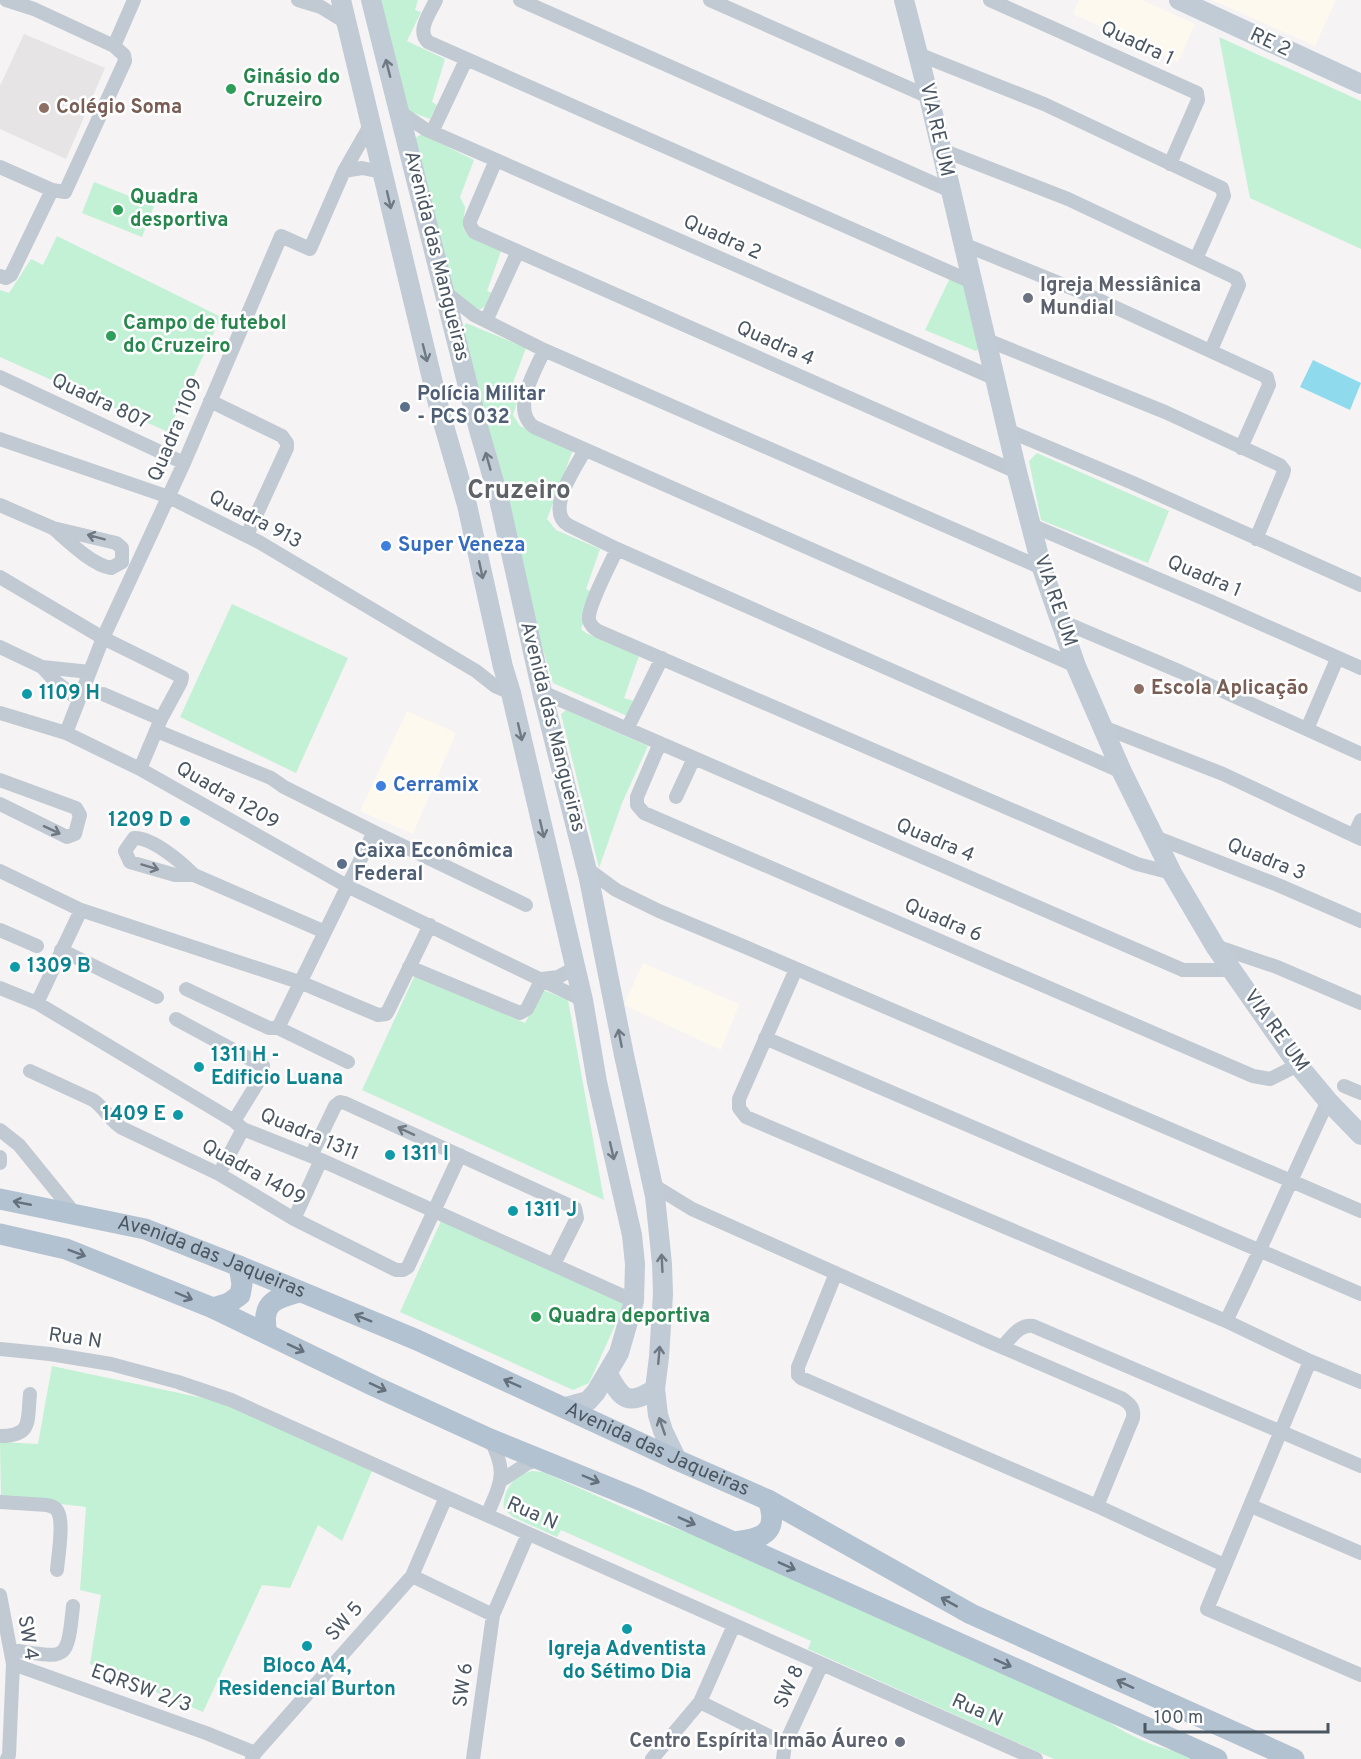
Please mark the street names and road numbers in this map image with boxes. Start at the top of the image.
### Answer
street label: Quadra 1 [1096,16,1178,72]
street label: RE 2 [1245,22,1295,64]
street label: VIA RE UM [913,80,959,180]
street label: Avenida das Mangueiras [397,148,475,364]
street label: Quadra 2 [679,209,765,267]
street label: Quadra 4 [732,315,818,373]
street label: Quadra 807 [47,368,153,436]
street label: Quadra 1109 [142,374,210,486]
street label: Quadra 913 [204,485,306,555]
street label: Quadra 1 [1163,550,1245,604]
street label: VIA RE UM [1027,552,1083,650]
street label: Avenida das Mangueiras [513,619,591,835]
street label: Quadra 1209 [171,756,283,836]
street label: Quadra 4 [892,813,978,869]
street label: Quadra 3 [1223,832,1309,888]
street label: Quadra 6 [900,893,986,949]
street label: VIA RE UM [1237,985,1315,1077]
street label: Quadra 1311 [256,1103,362,1167]
street label: Quadra 1409 [196,1134,310,1212]
street label: Avenida das Jaqueiras [115,1211,309,1305]
street label: Rua N [47,1322,103,1356]
street label: Avenida das Jaqueiras [561,1397,753,1503]
street label: Rua N [502,1491,562,1537]
street label: SW 5 [320,1597,370,1647]
street label: SW 4 [11,1614,43,1662]
street label: EQRSW 2/3 [87,1659,195,1719]
street label: SW 6 [448,1661,480,1709]
street label: SW 8 [769,1661,811,1713]
street label: Rua N [947,1688,1007,1734]

